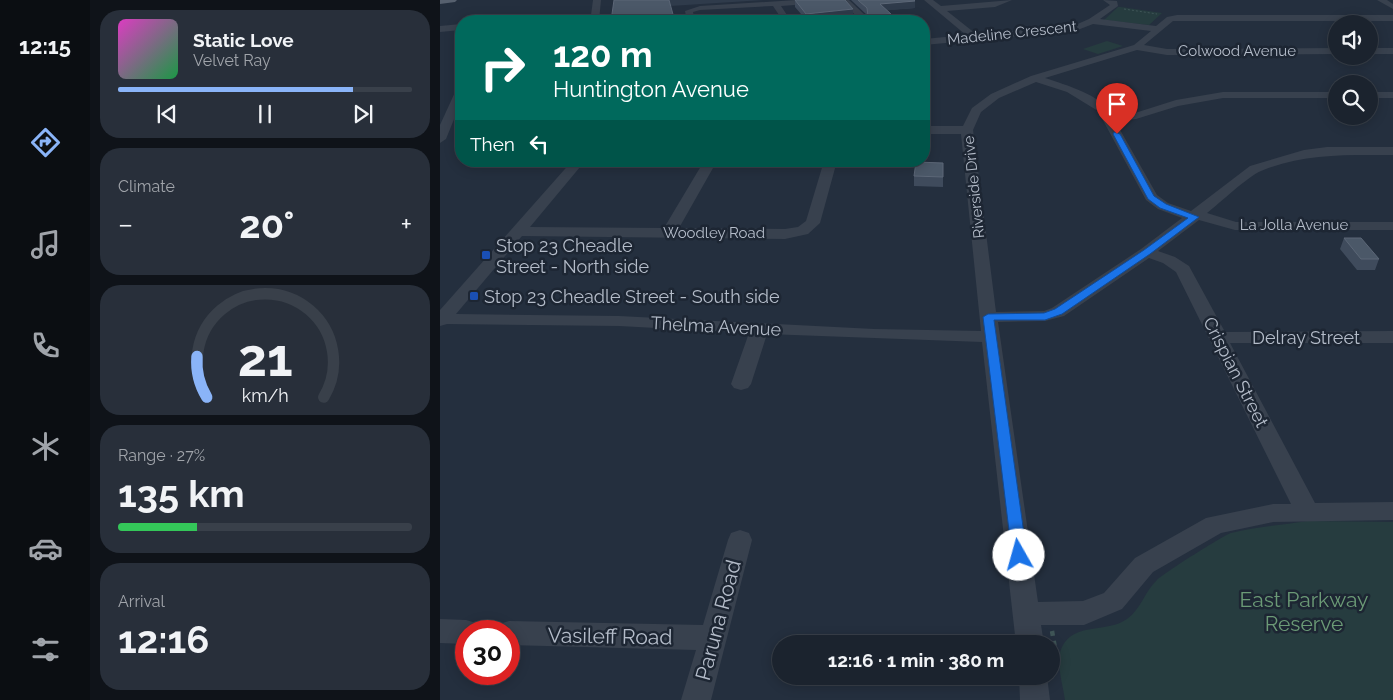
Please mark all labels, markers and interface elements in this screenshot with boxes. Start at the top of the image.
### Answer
map controls [1328,15,1378,125]
button: sound [1328,15,1378,65]
street label: Madeline Crescent [946,17,1078,49]
text: Static Love [193,29,294,51]
text: 12:15 [19,33,71,59]
text: 120 m [553,34,653,75]
icon: right [470,35,535,100]
street label: Colwood Avenue [1178,42,1296,60]
text: Velvet Ray [193,51,271,70]
button: search [1328,75,1378,125]
text: Huntington Avenue [553,76,749,102]
pin [1096,83,1138,134]
icon: arrive [1103,90,1131,118]
icon: previous [153,100,181,128]
icon: pause [251,100,279,128]
icon: next [349,100,377,128]
icon: directions [28,125,63,160]
icon: left [525,130,553,158]
text: Then [470,133,515,155]
street label: Riverside Drive [960,135,988,239]
text: Climate [118,177,175,196]
text: 20° [239,202,294,247]
text: − [118,208,133,241]
text: + [400,208,412,241]
street label: La Jolla Avenue [1240,216,1349,234]
street label: Woodley Road [663,224,765,242]
icon: music [28,227,63,262]
place label: Stop 23 Cheadle Street - North side [496,235,649,277]
marker: Stop 23 Cheadle Street - North side [480,249,492,261]
place label: Stop 23 Cheadle Street - South side [484,286,780,307]
marker: Stop 23 Cheadle Street - South side [468,290,480,302]
street label: Thelma Avenue [650,312,782,340]
street label: Crispian Street [1199,313,1273,431]
text: 21 [237,327,293,388]
street label: Delray Street [1252,327,1360,348]
icon: phone [28,328,63,363]
text: km/h [241,385,289,406]
icon: climate [28,429,63,464]
text: Range · 27% [118,446,205,465]
text: 135 km [118,471,245,516]
position arrow [992,528,1044,580]
icon: car [28,531,63,566]
street label: Paruna Road [690,557,746,683]
park label: East Parkway Reserve [1240,587,1368,636]
text: Arrival [118,592,165,611]
text: 12:16 [118,617,209,662]
speed limit sign: 30 [455,620,520,685]
street label: Vasileff Road [547,622,673,650]
icon: filters [28,632,63,667]
text: 12:16 · 1 min · 380 m [828,649,1004,671]

